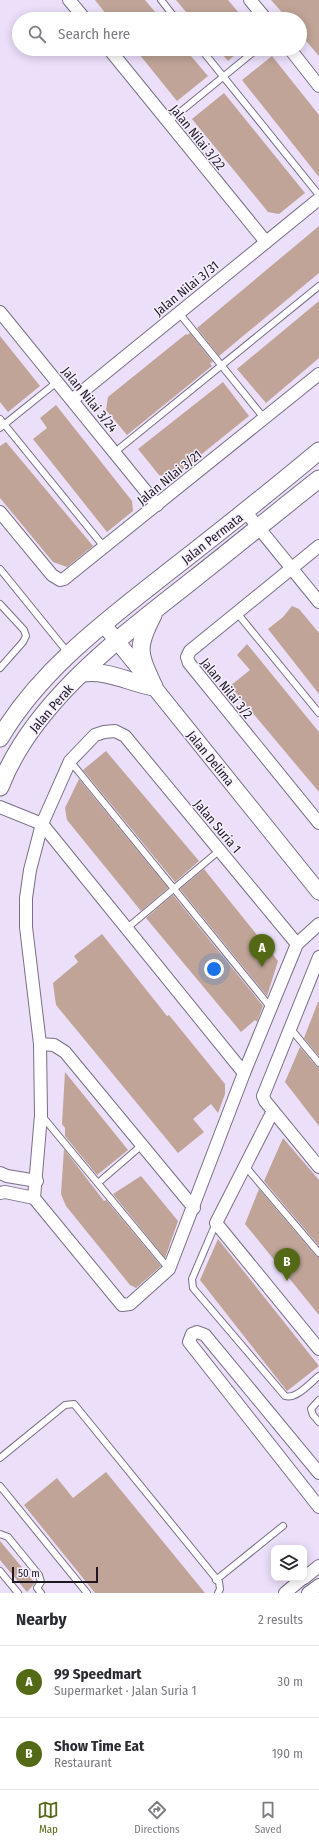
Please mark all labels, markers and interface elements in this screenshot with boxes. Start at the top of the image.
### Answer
search box [12,12,307,56]
icon: search [26,23,48,45]
text: Search here [58,25,130,43]
street label: Jalan Nilai 3/22 [167,102,229,173]
street label: Jalan Nilai 3/31 [151,258,222,319]
street label: Jalan Nilai 3/24 [59,364,120,435]
street label: Jalan Nilai 3/21 [134,447,204,508]
street label: Jalan Permata [179,510,246,567]
street label: Jalan Nilai 3/2 [198,655,256,722]
street label: Jalan Perak [26,680,77,735]
street label: Jalan Delima [184,728,237,789]
street label: Jalan Suria 1 [191,797,244,856]
pin: A [249,934,275,967]
your location [204,959,224,979]
pin: B [274,1248,300,1281]
map controls [271,1545,307,1581]
button: layers [271,1545,307,1581]
scale bar [12,1565,98,1584]
text: 50 m [18,1567,40,1580]
text: Nearby [16,1609,67,1630]
text: 2 results [258,1612,303,1627]
text: 99 Speedmart [54,1665,142,1683]
text: A [25,1674,33,1689]
text: 30 m [277,1674,303,1689]
text: Supermarket · Jalan Suria 1 [54,1683,197,1698]
text: Show Time Eat [54,1737,144,1755]
text: B [25,1746,33,1761]
text: 190 m [272,1746,303,1761]
text: Restaurant [54,1755,112,1770]
tab: Map [37,1799,59,1836]
tab: Directions [134,1799,180,1836]
tab: Saved [255,1799,282,1836]

